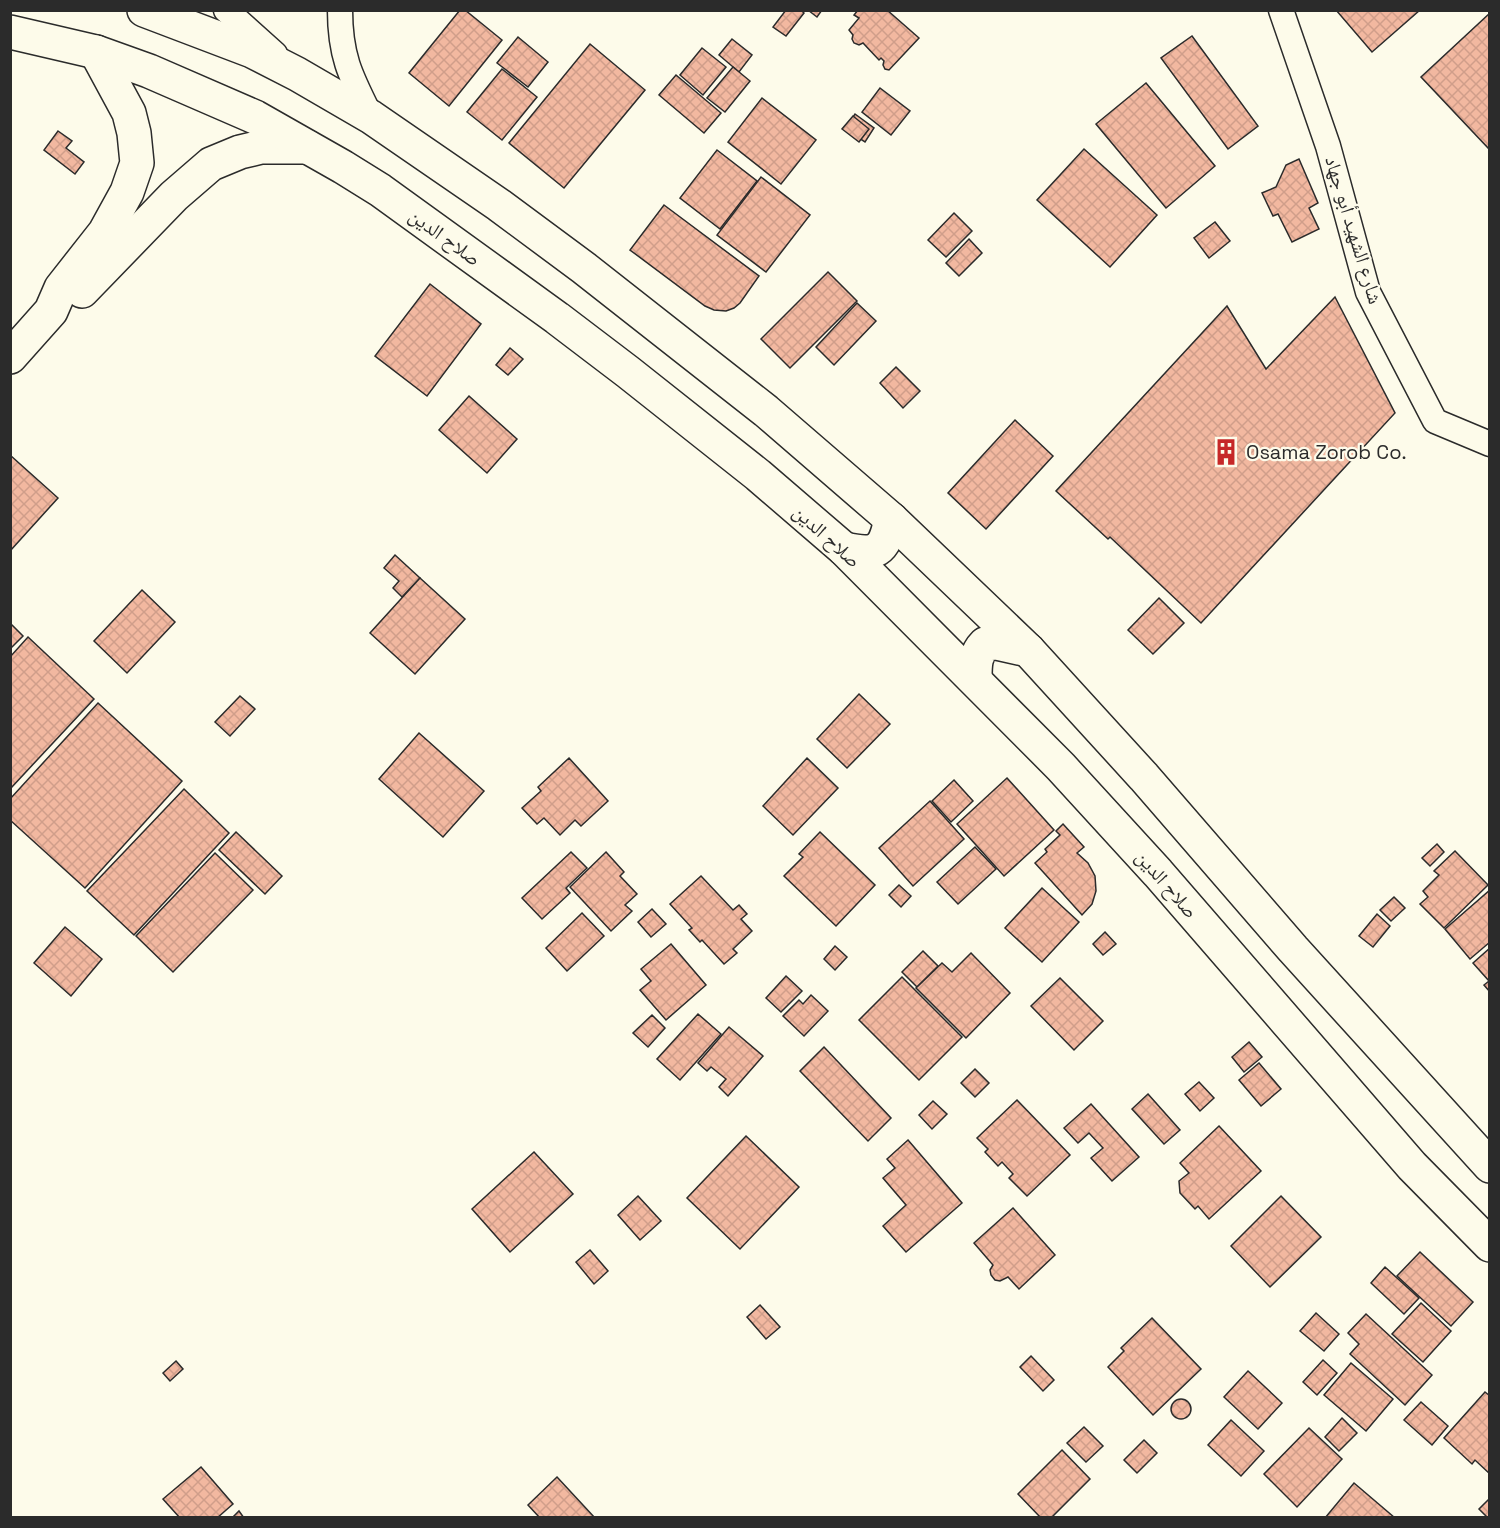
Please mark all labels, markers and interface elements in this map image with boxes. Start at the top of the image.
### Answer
street label: شارع الشهيد أبو جهاد [1319,153,1389,307]
street label: صلاح الدين [404,202,486,272]
building icon: Osama Zorob Co. [1211,437,1241,467]
place label: Osama Zorob Co. [1246,439,1406,465]
street label: صلاح الدين [788,499,866,573]
street label: صلاح الدين [1130,844,1204,924]

